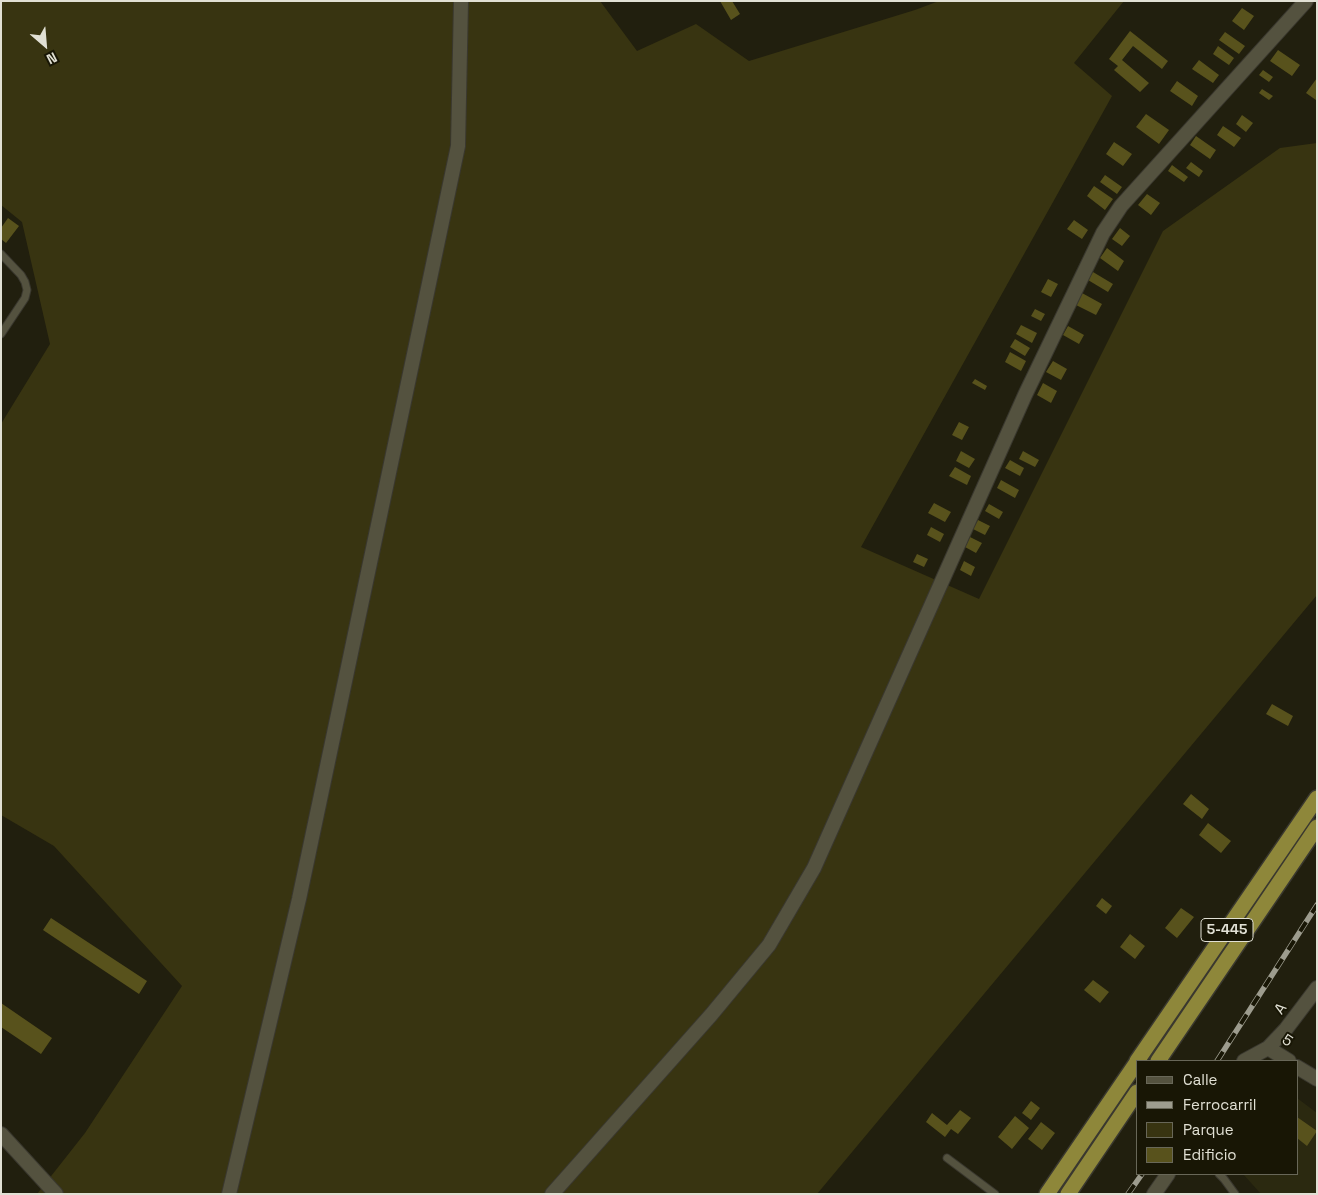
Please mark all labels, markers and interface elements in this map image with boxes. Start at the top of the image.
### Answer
north arrow [20,20,70,70]
text: N [44,48,60,69]
road number: 5-445 [1201,918,1253,942]
street label: A [1271,1000,1291,1018]
street label: 5 [1278,1031,1296,1051]
legend [1136,1060,1298,1175]
text: Calle [1183,1070,1218,1089]
text: Ferrocarril [1183,1095,1256,1114]
text: Parque [1183,1120,1234,1139]
text: Edificio [1183,1145,1237,1164]

